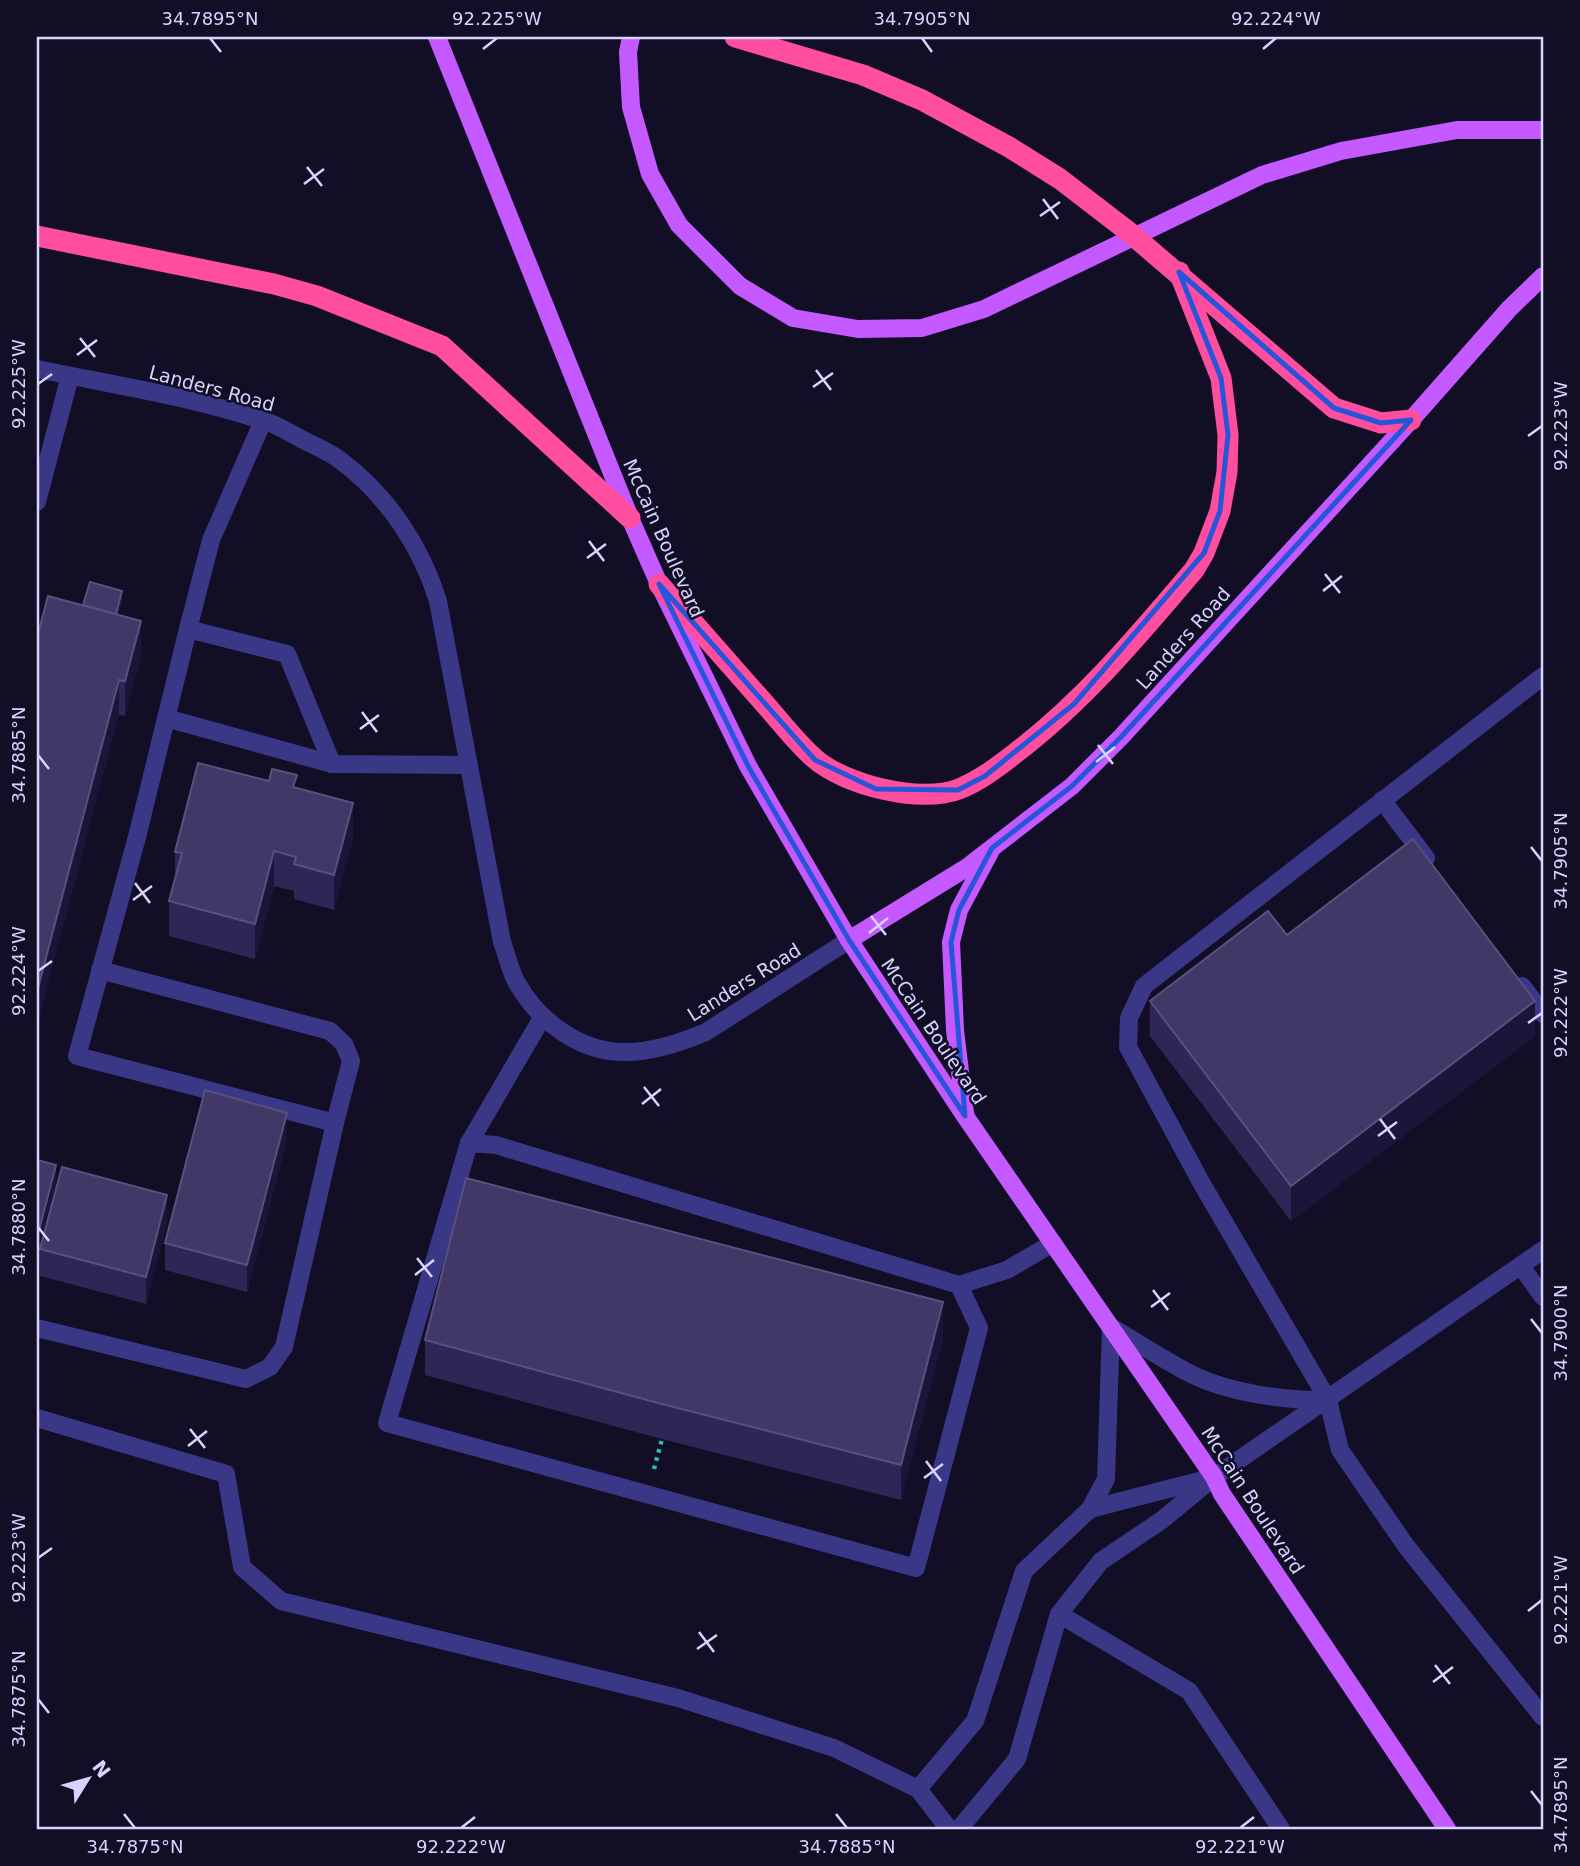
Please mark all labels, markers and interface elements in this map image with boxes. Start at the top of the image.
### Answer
text: 34.7895°N [162,8,258,29]
text: 92.225°W [452,8,542,29]
text: 34.7905°N [874,8,970,29]
text: 92.224°W [1231,8,1321,29]
text: 92.225°W [8,339,29,429]
street label: Landers Road [147,361,277,415]
text: 92.223°W [1550,381,1571,471]
street label: McCain Boulevard [619,455,709,621]
street label: Landers Road [1132,583,1234,693]
text: 34.7885°N [8,707,29,803]
text: 34.7905°N [1550,813,1571,909]
text: 92.224°W [8,926,29,1016]
street label: Landers Road [683,938,805,1026]
street label: McCain Boulevard [877,954,991,1108]
text: 92.222°W [1550,968,1571,1058]
text: 34.7880°N [8,1179,29,1275]
text: 34.7900°N [1550,1285,1571,1381]
street label: McCain Boulevard [1197,1422,1309,1578]
text: 92.223°W [8,1513,29,1603]
text: 92.221°W [1550,1555,1571,1645]
text: 34.7875°N [8,1651,29,1747]
north arrow [52,1744,122,1814]
text: N [88,1756,115,1782]
text: 34.7895°N [1550,1757,1571,1853]
text: 34.7875°N [87,1836,183,1857]
text: 92.222°W [416,1836,506,1857]
text: 34.7885°N [799,1836,895,1857]
text: 92.221°W [1195,1836,1285,1857]

